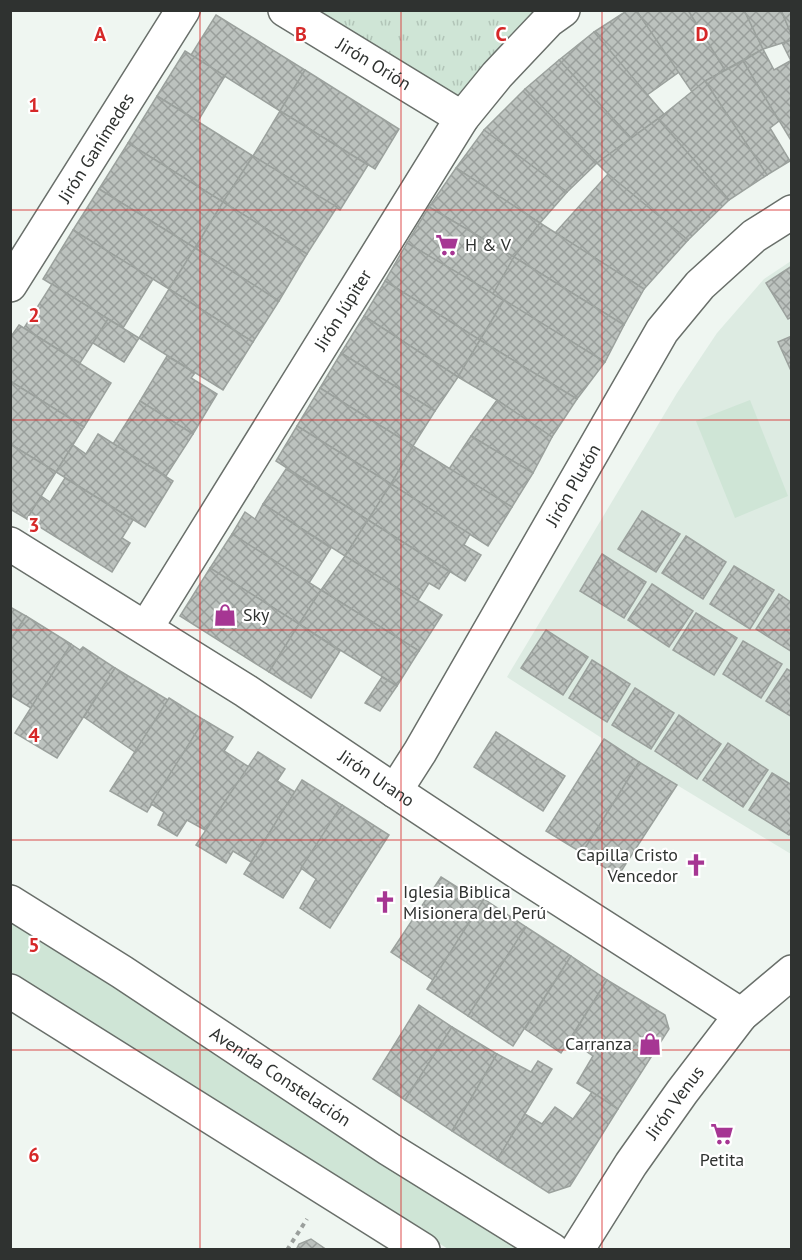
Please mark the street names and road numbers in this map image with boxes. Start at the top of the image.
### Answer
street label: Jirón Orión [332,32,416,95]
street label: Jirón Ganímedes [52,88,139,208]
street label: Jirón Júpiter [308,265,376,356]
street label: Jirón Plutón [540,440,606,531]
street label: Jirón Urano [333,744,419,812]
street label: Avenida Constelación [206,1022,355,1131]
street label: Jirón Venus [640,1061,709,1144]

